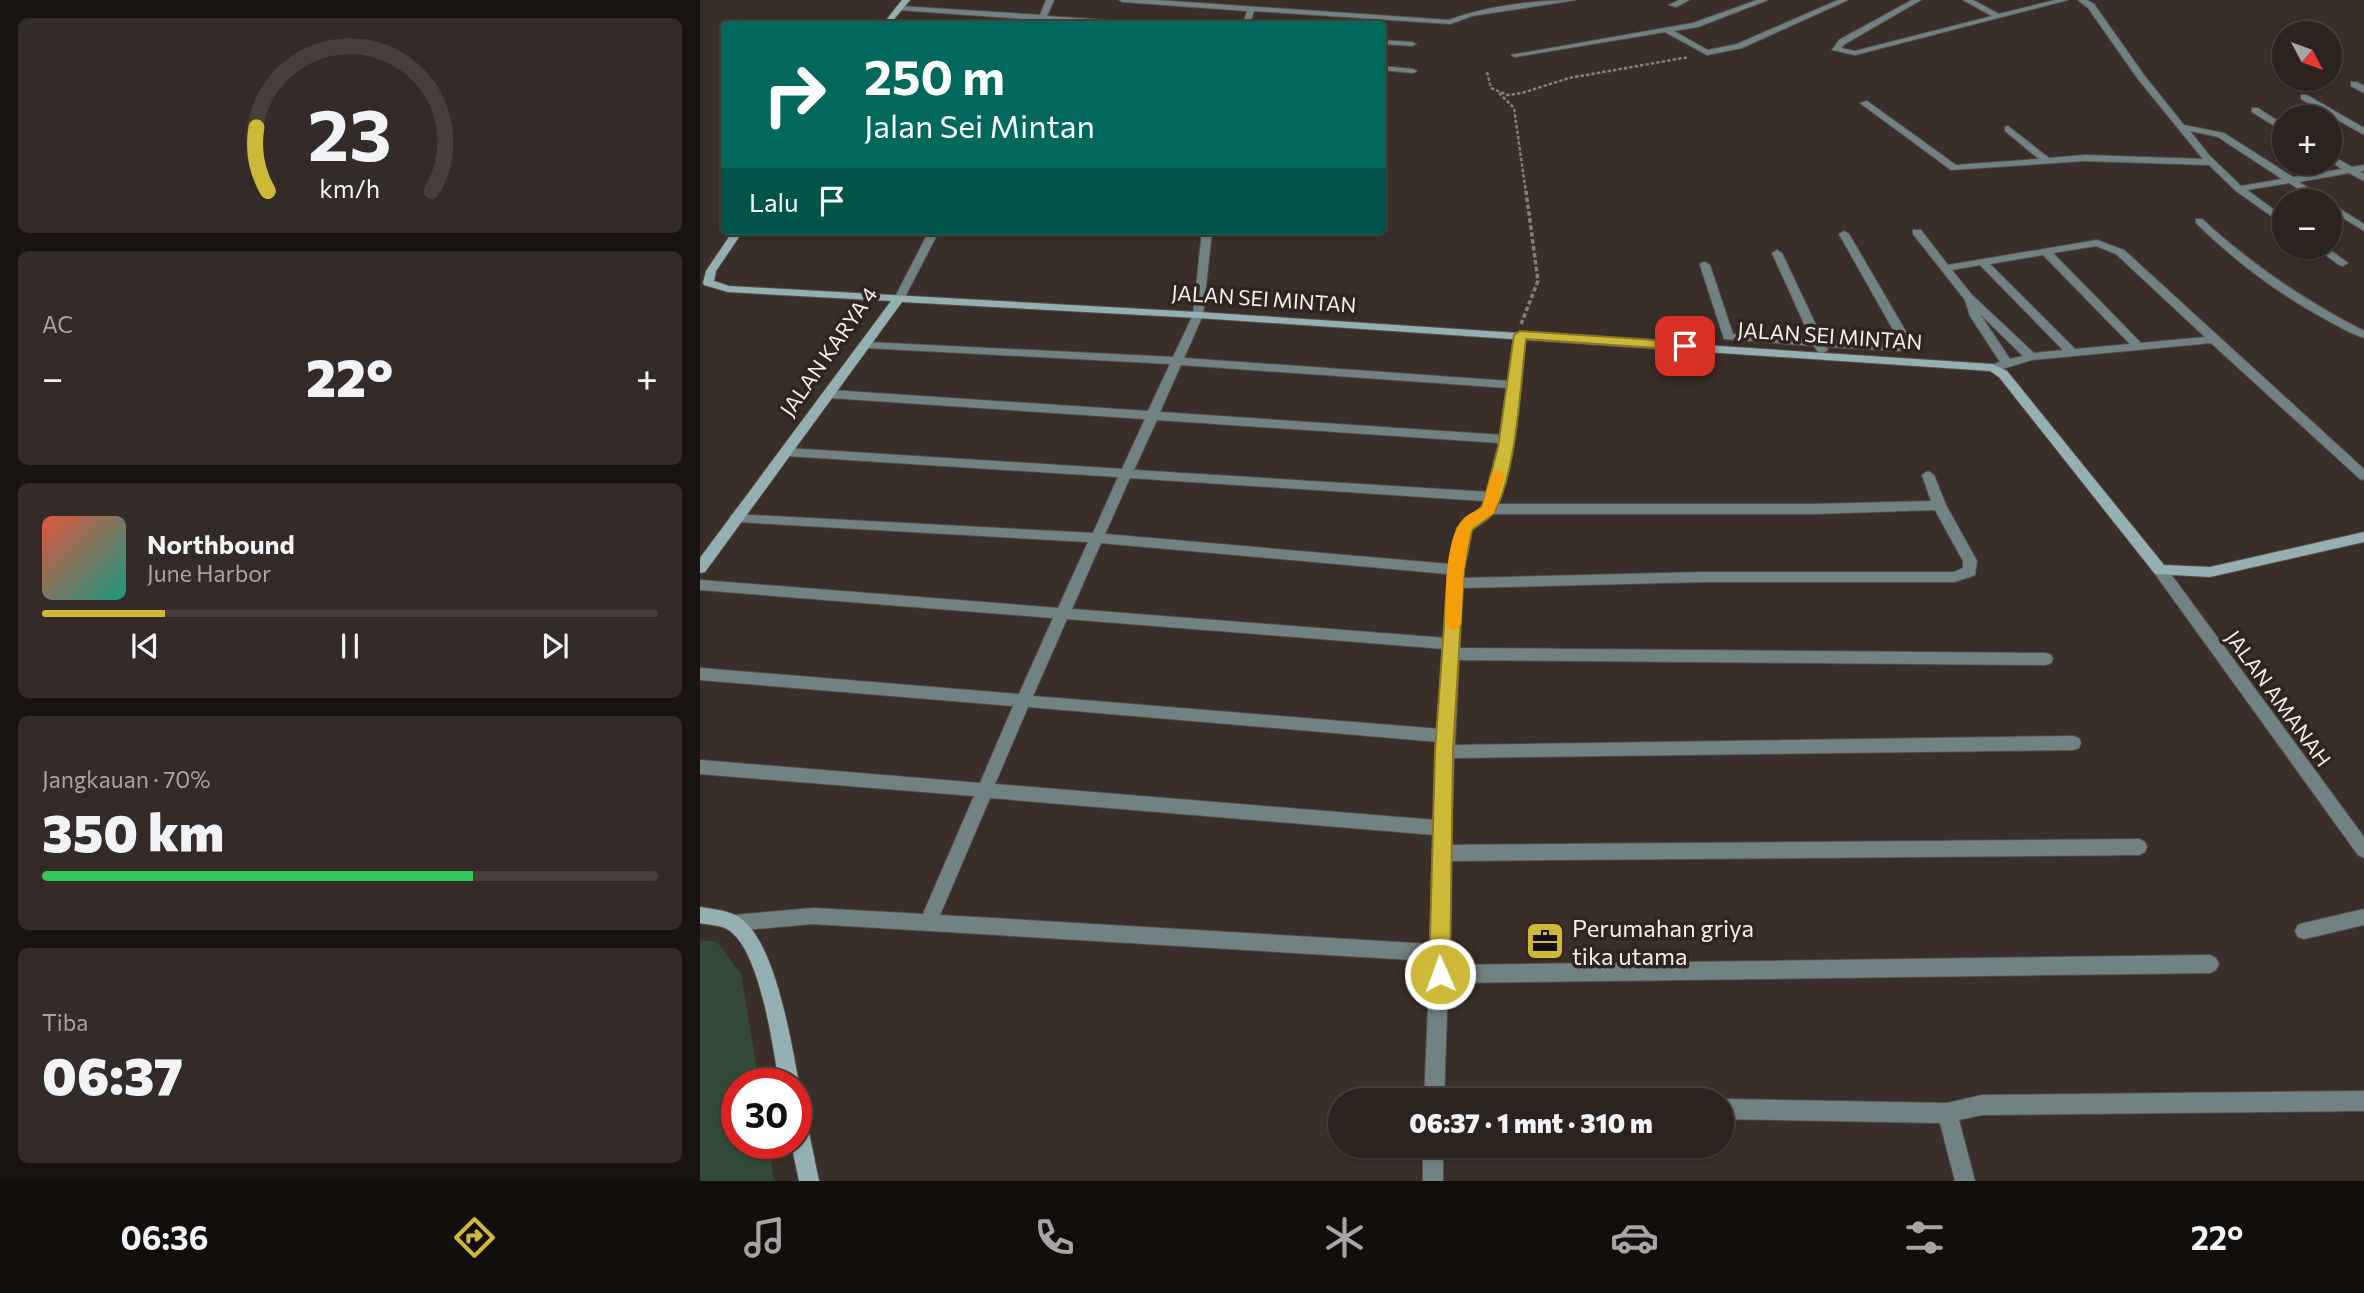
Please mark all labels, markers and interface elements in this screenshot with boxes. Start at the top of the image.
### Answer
north arrow [2272,21,2342,91]
map controls [2272,21,2342,259]
text: 250 m [864,45,1005,105]
icon: right [749,49,840,140]
text: 23 [308,88,392,177]
text: Jalan Sei Mintan [864,105,1095,145]
button: + [2272,105,2342,175]
text: km/h [320,173,380,203]
icon: arrive [813,182,851,220]
text: Lalu [749,186,799,217]
button: − [2272,189,2342,259]
street label: JALAN SEI MINTAN [1171,279,1357,317]
street label: JALAN KARYA 4 [774,281,882,420]
text: AC [42,310,73,338]
pin [1655,316,1715,376]
street label: JALAN SEI MINTAN [1737,316,1923,354]
icon: arrive [1666,327,1704,365]
text: 22° [306,344,393,408]
text: − [42,353,64,400]
text: + [636,353,658,400]
text: Northbound [147,528,295,559]
text: June Harbor [147,559,271,587]
street label: JALAN AMANAH [2221,625,2337,771]
icon: previous [126,627,164,665]
icon: pause [331,627,369,665]
icon: next [536,627,574,665]
text: Jangkauan · 70% [42,765,211,793]
text: 350 km [42,799,224,863]
place label: Perumahan griya tika utama [1572,913,1754,970]
office icon: Perumahan griya tika utama [1524,920,1566,962]
position arrow [1403,937,1477,1011]
text: Tiba [42,1008,88,1036]
text: 06:37 [42,1042,183,1106]
speed limit sign: 30 [721,1068,812,1159]
text: 06:37 · 1 mnt · 310 m [1409,1107,1653,1138]
icon: directions [450,1213,499,1262]
icon: music [740,1213,789,1262]
icon: phone [1030,1213,1079,1262]
icon: climate [1320,1213,1369,1262]
icon: car [1610,1213,1659,1262]
icon: filters [1900,1213,1949,1262]
text: 06:36 [121,1217,208,1257]
text: 22° [2191,1217,2243,1257]

